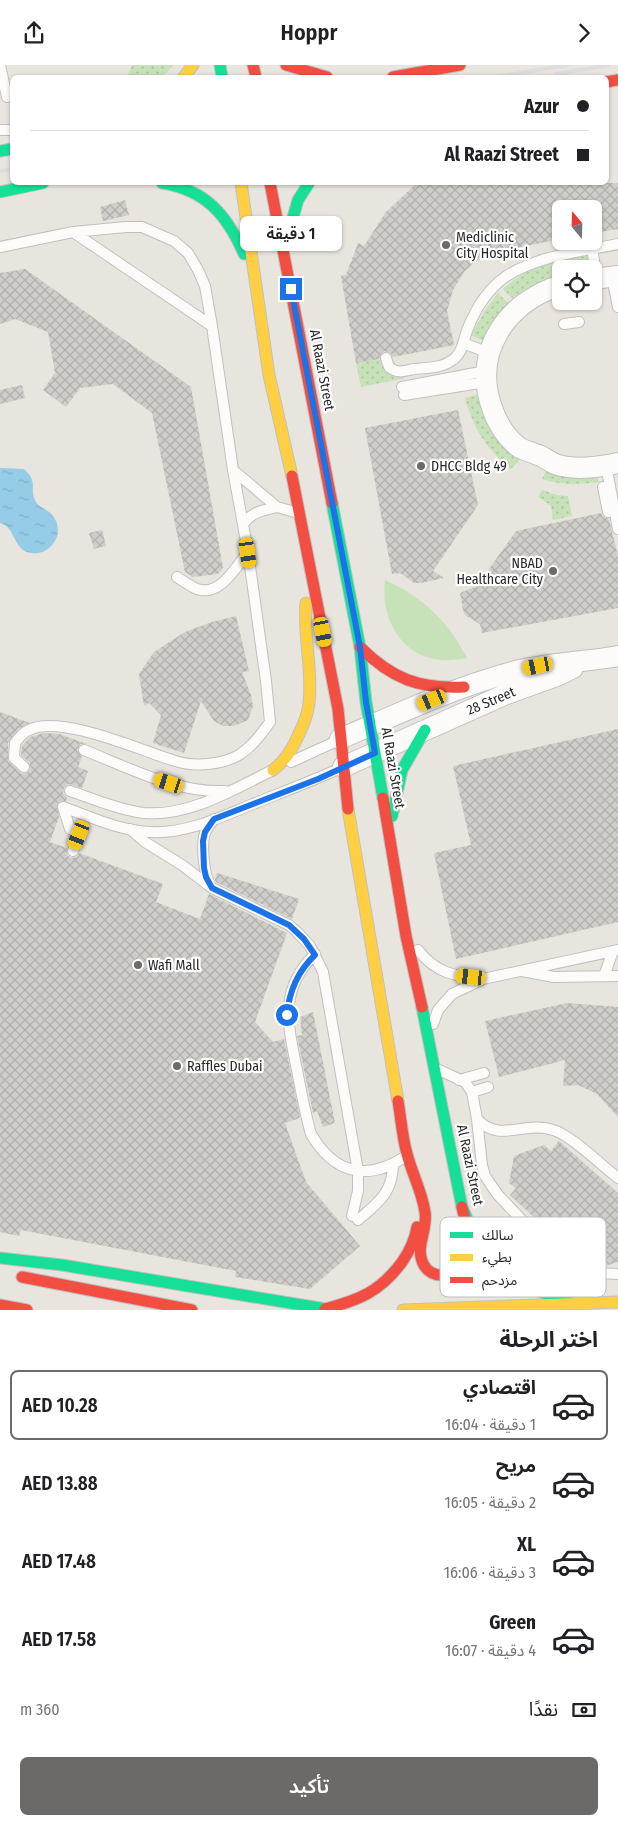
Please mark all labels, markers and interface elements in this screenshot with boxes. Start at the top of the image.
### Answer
icon: share [20,19,48,47]
text: Hoppr [281,19,337,46]
icon: forward [570,19,598,47]
text: Azur [524,95,559,118]
text: Al Raazi Street [445,143,559,166]
north arrow [552,200,602,250]
map controls [552,200,602,310]
callout: 1 دقيقة [240,217,342,251]
text: 1 دقيقة [267,224,315,243]
place label: Mediclinic City Hospital [456,229,529,262]
marker: Mediclinic City Hospital [440,239,452,251]
button: locate [552,260,602,310]
route end [280,278,302,300]
street label: Al Raazi Street [306,328,338,412]
place label: DHCC Bldg 49 [431,458,507,475]
marker: DHCC Bldg 49 [415,460,427,472]
car [238,537,257,569]
place label: NBAD Healthcare City [457,555,544,588]
marker: NBAD Healthcare City [547,565,559,577]
car [312,616,333,648]
car [521,656,554,676]
street label: 28 Street [464,683,518,719]
car [415,687,448,713]
street label: Al Raazi Street [377,726,409,810]
car [152,771,185,795]
car [66,818,91,852]
place label: Wafi Mall [148,957,200,974]
marker: Wafi Mall [132,959,144,971]
car [455,968,486,986]
route start [276,1004,298,1026]
place label: Raffles Dubai [187,1058,263,1075]
marker: Raffles Dubai [171,1060,183,1072]
street label: Al Raazi Street [453,1123,487,1207]
legend [440,1217,606,1297]
text: سالك [482,1227,514,1244]
text: بطيء [482,1249,512,1268]
text: مزدحم [482,1272,517,1291]
text: اختر الرحلة [499,1326,598,1353]
text: اقتصادي [463,1376,536,1399]
icon: car [551,1383,596,1428]
text: AED 10.28 [22,1394,98,1417]
text: 1 دقيقة · 16:04 [445,1415,536,1434]
text: مريح [496,1454,536,1477]
icon: car [551,1461,596,1506]
text: AED 13.88 [22,1472,98,1495]
text: 2 دقيقة · 16:05 [445,1493,536,1512]
text: XL [517,1533,536,1556]
icon: car [551,1539,596,1584]
text: AED 17.48 [22,1550,96,1573]
text: 3 دقيقة · 16:06 [444,1563,536,1582]
text: Green [489,1611,536,1634]
icon: car [551,1617,596,1662]
text: AED 17.58 [22,1628,96,1651]
text: 4 دقيقة · 16:07 [445,1641,536,1660]
icon: cash [570,1696,598,1724]
text: نقدًا [529,1698,558,1721]
text: 360 m [20,1700,60,1719]
button: تأكيد [20,1757,598,1815]

